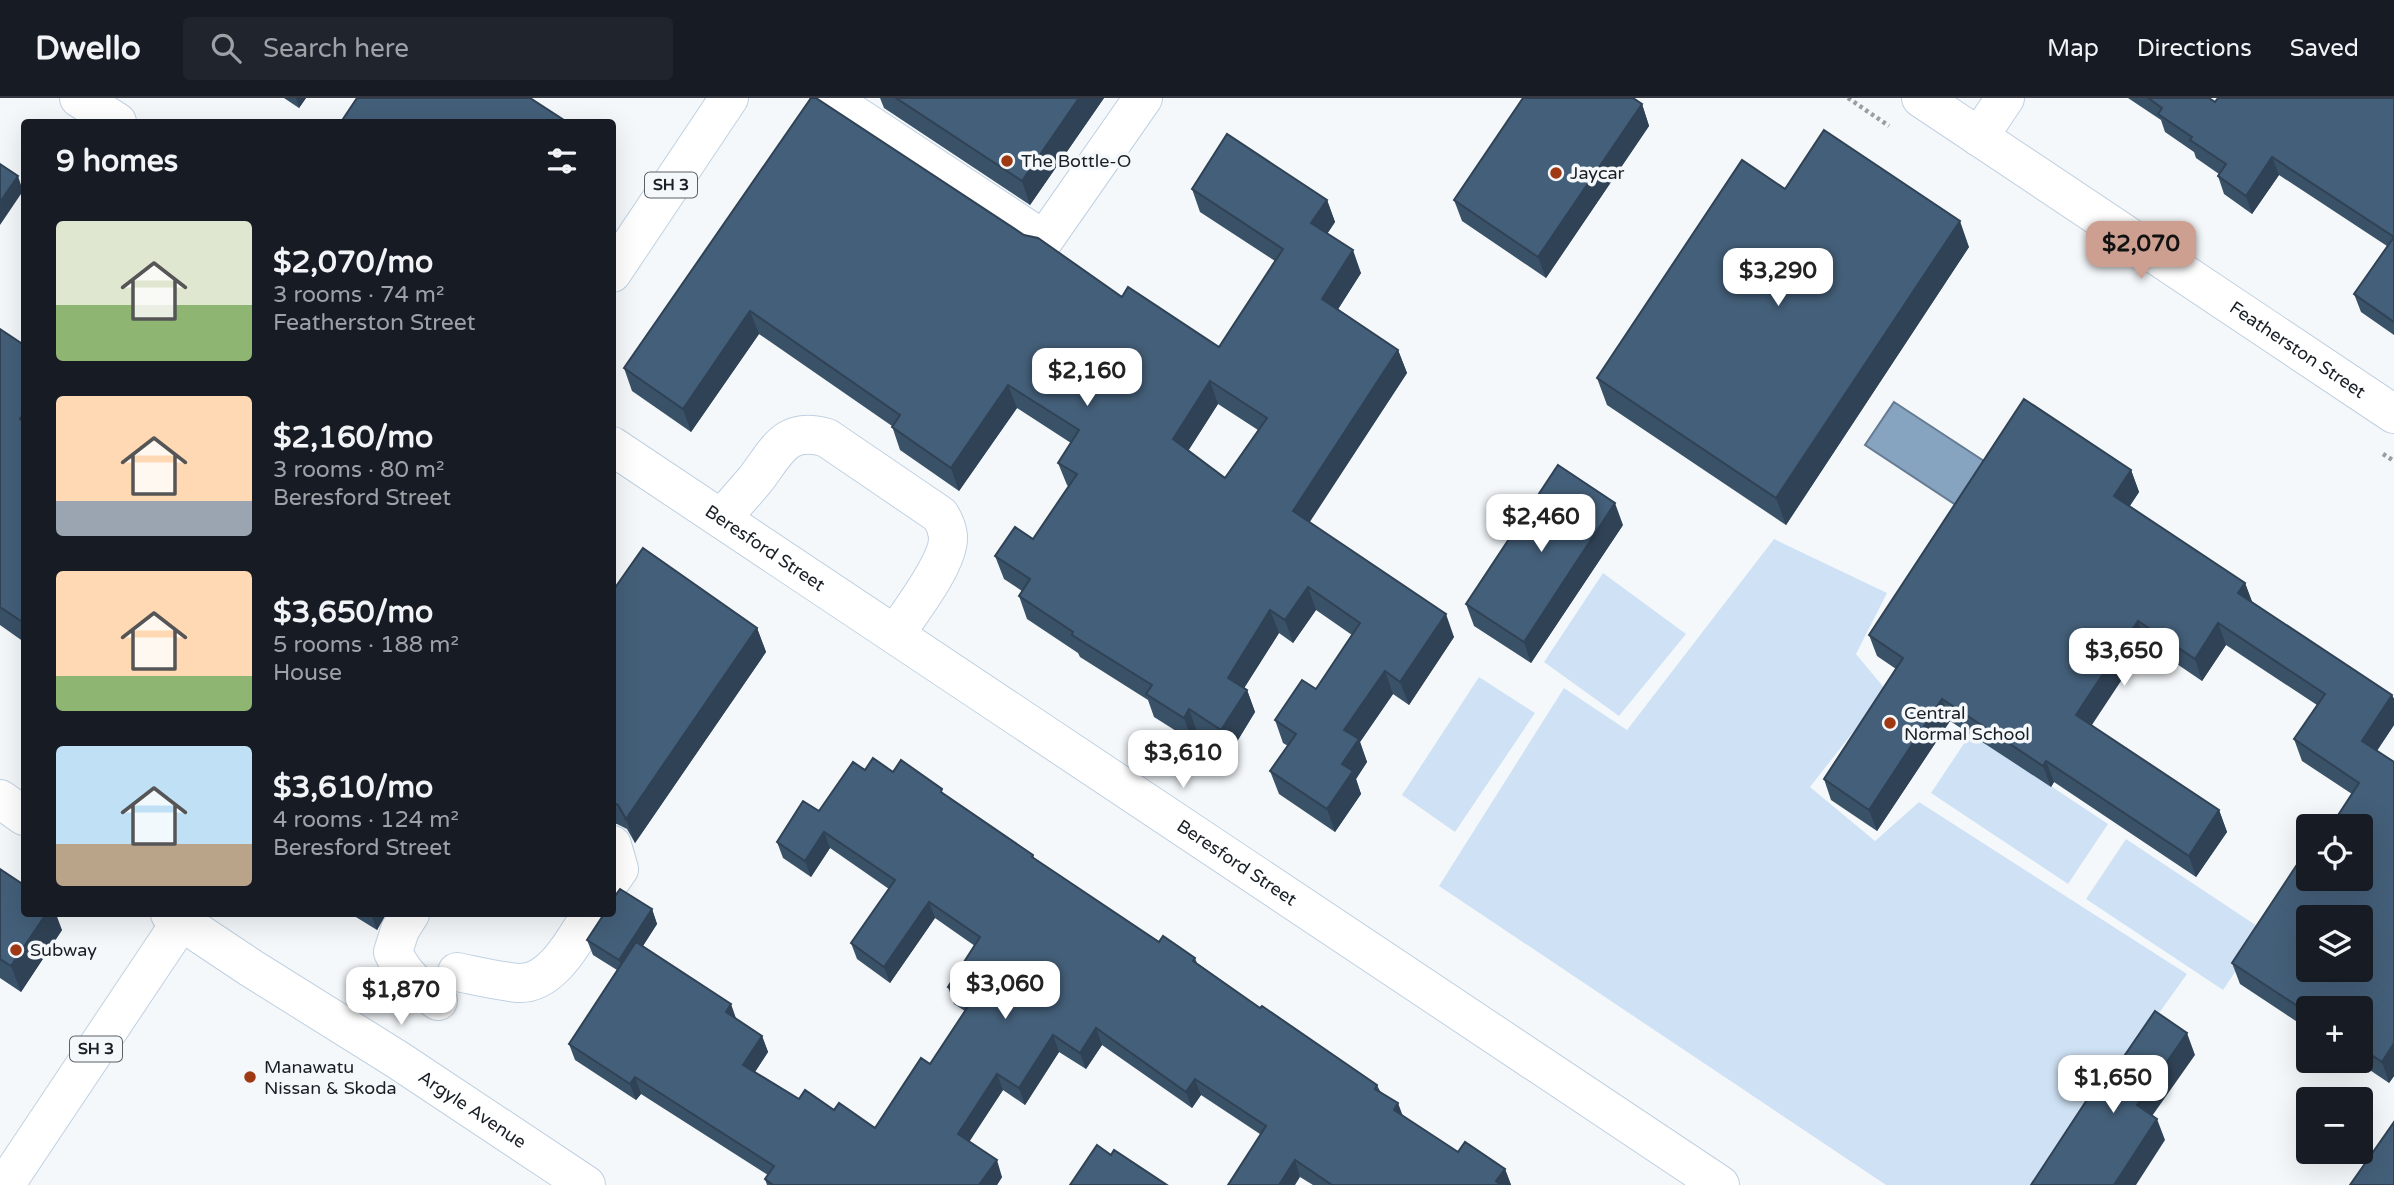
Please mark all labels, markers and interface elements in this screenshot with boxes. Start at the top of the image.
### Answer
search box [183,17,673,80]
text: Dwello [35,29,141,68]
icon: search [207,29,245,67]
text: Search here [263,33,409,64]
text: Map [2047,34,2099,63]
text: Directions [2137,34,2252,63]
text: Saved [2290,34,2359,63]
icon: filters [543,142,581,180]
text: 9 homes [56,143,178,180]
place label: The Bottle-O [1021,150,1131,172]
marker: The Bottle-O [999,153,1015,169]
place label: Jaycar [1570,162,1625,184]
marker: Jaycar [1548,165,1564,181]
road number: SH 3 [645,172,697,198]
pin: $2,070 [2084,222,2198,281]
text: $2,070 [2102,230,2180,258]
text: $2,070/mo [273,244,433,281]
pin: $3,290 [1721,248,1835,308]
icon: home [112,249,196,333]
text: $3,290 [1739,257,1817,285]
text: 3 rooms · 74 m² [273,281,444,309]
street label: Featherston Street [2226,296,2370,403]
text: Featherston Street [273,309,476,337]
pin: $2,160 [1030,348,1144,408]
text: $2,160 [1048,357,1126,385]
text: $2,160/mo [273,419,433,456]
icon: home [112,424,196,508]
text: 3 rooms · 80 m² [273,456,444,484]
text: Beresford Street [273,484,451,512]
pin: $2,460 [1484,494,1598,554]
street label: Beresford Street [701,500,829,596]
text: $2,460 [1502,503,1580,531]
text: $3,650/mo [273,594,433,631]
icon: home [112,599,196,683]
pin: $3,650 [2067,628,2181,688]
text: 5 rooms · 188 m² [273,631,459,659]
text: $3,650 [2085,637,2163,665]
text: House [273,659,342,687]
place label: Central Normal School [1904,702,2030,745]
marker: Central Normal School [1882,715,1898,731]
pin: $3,610 [1126,730,1240,790]
text: $3,610 [1144,739,1222,767]
text: $3,610/mo [273,769,433,806]
icon: home [112,774,196,858]
text: 4 rooms · 124 m² [273,806,459,834]
map controls [2296,814,2373,1164]
button: locate [2296,814,2373,891]
street label: Beresford Street [1173,815,1301,911]
text: Beresford Street [273,834,451,862]
button: layers [2296,905,2373,982]
place label: Subway [30,939,97,961]
marker: Subway [8,942,24,958]
pin: $3,060 [948,962,1062,1021]
pin: $1,870 [344,968,458,1027]
text: $3,060 [966,970,1044,998]
text: $1,870 [362,976,440,1004]
button: + [2296,996,2373,1073]
road number: SH 3 [70,1037,122,1062]
place label: Manawatu Nissan & Skoda [264,1056,397,1099]
pin: $1,650 [2056,1056,2170,1115]
text: $1,650 [2074,1064,2152,1092]
street label: Argyle Avenue [414,1066,530,1153]
marker: Manawatu Nissan & Skoda [242,1069,258,1085]
button: − [2296,1087,2373,1164]

